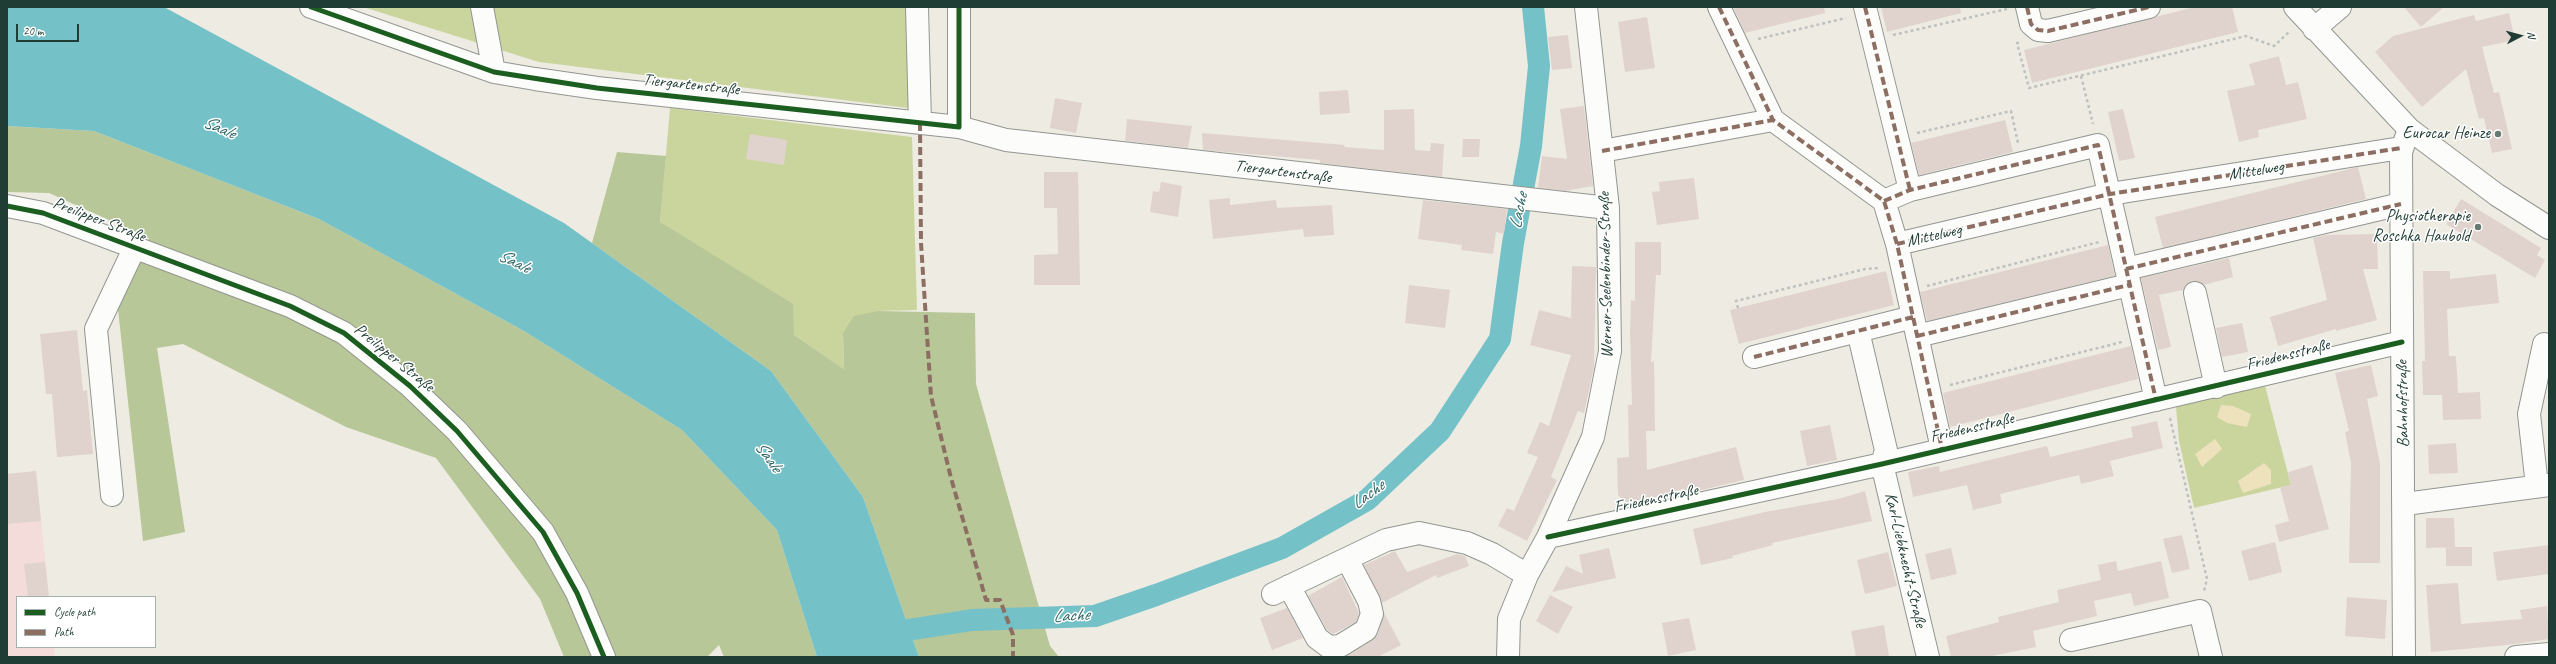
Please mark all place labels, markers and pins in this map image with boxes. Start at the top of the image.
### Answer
place label: Eurocar Heinze [2403,124,2490,144]
marker: Eurocar Heinze [2493,129,2503,139]
place label: Physiotherapie Roschka Haubold [2372,207,2470,247]
marker: Physiotherapie Roschka Haubold [2473,222,2483,232]

